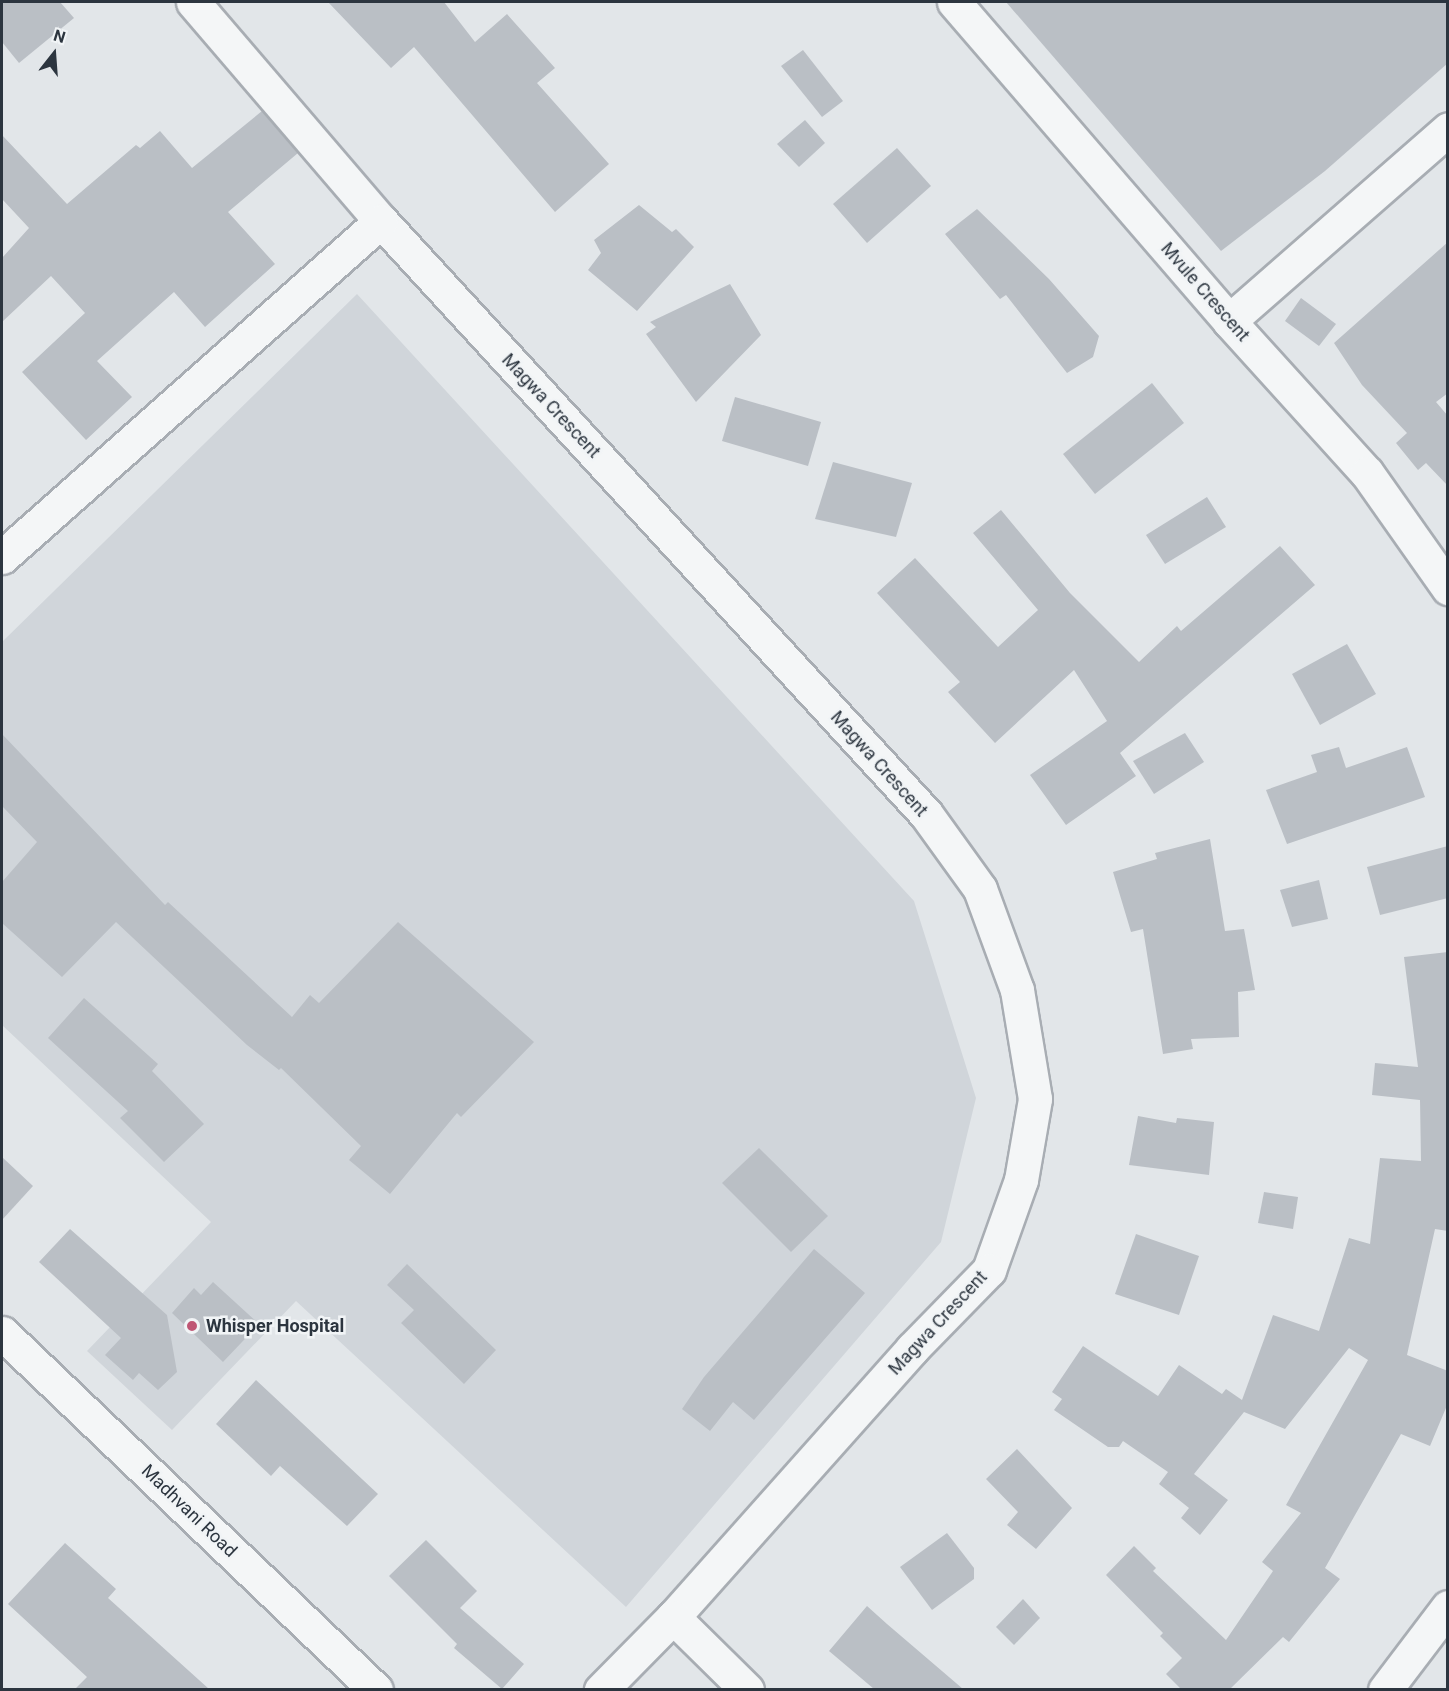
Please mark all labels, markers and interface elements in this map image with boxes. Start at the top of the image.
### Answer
north arrow [24,24,84,84]
text: N [51,26,68,47]
street label: Mvule Crescent [1156,238,1254,346]
street label: Magwa Crescent [497,349,605,463]
street label: Magwa Crescent [826,707,932,821]
street label: Magwa Crescent [884,1266,992,1380]
place label: Whisper Hospital [206,1315,344,1337]
marker: Whisper Hospital [183,1317,201,1335]
street label: Madhvani Road [137,1460,241,1562]

